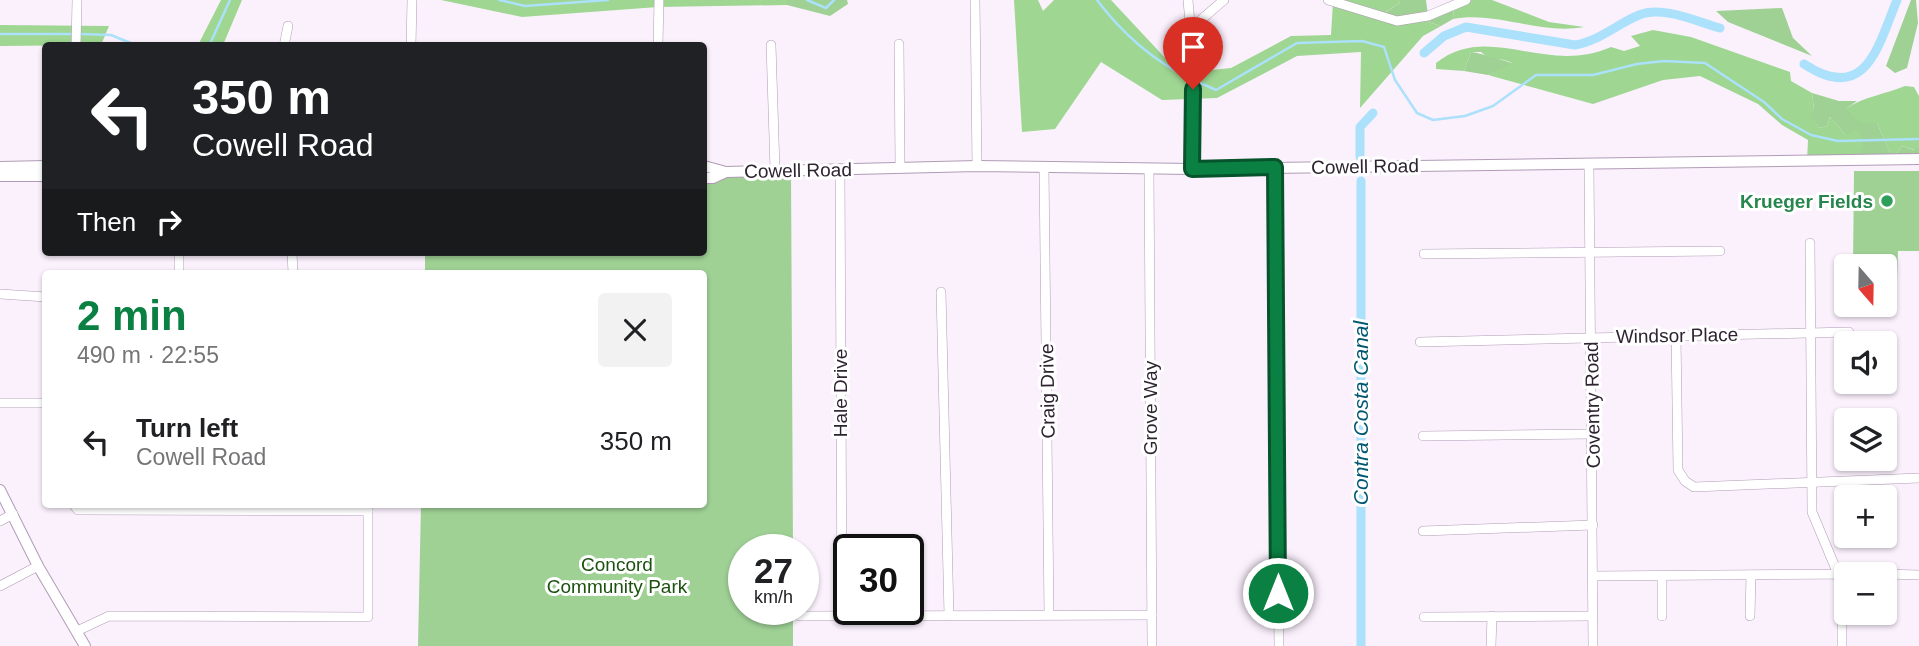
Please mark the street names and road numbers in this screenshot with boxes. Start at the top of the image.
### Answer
street label: Cowell Road [1311,155,1419,178]
street label: Cowell Road [744,159,852,182]
street label: Windsor Place [1616,324,1738,347]
street label: Coventry Road [1581,341,1604,469]
street label: Craig Drive [1036,343,1059,439]
street label: Hale Drive [830,349,851,437]
street label: Grove Way [1140,360,1161,455]

